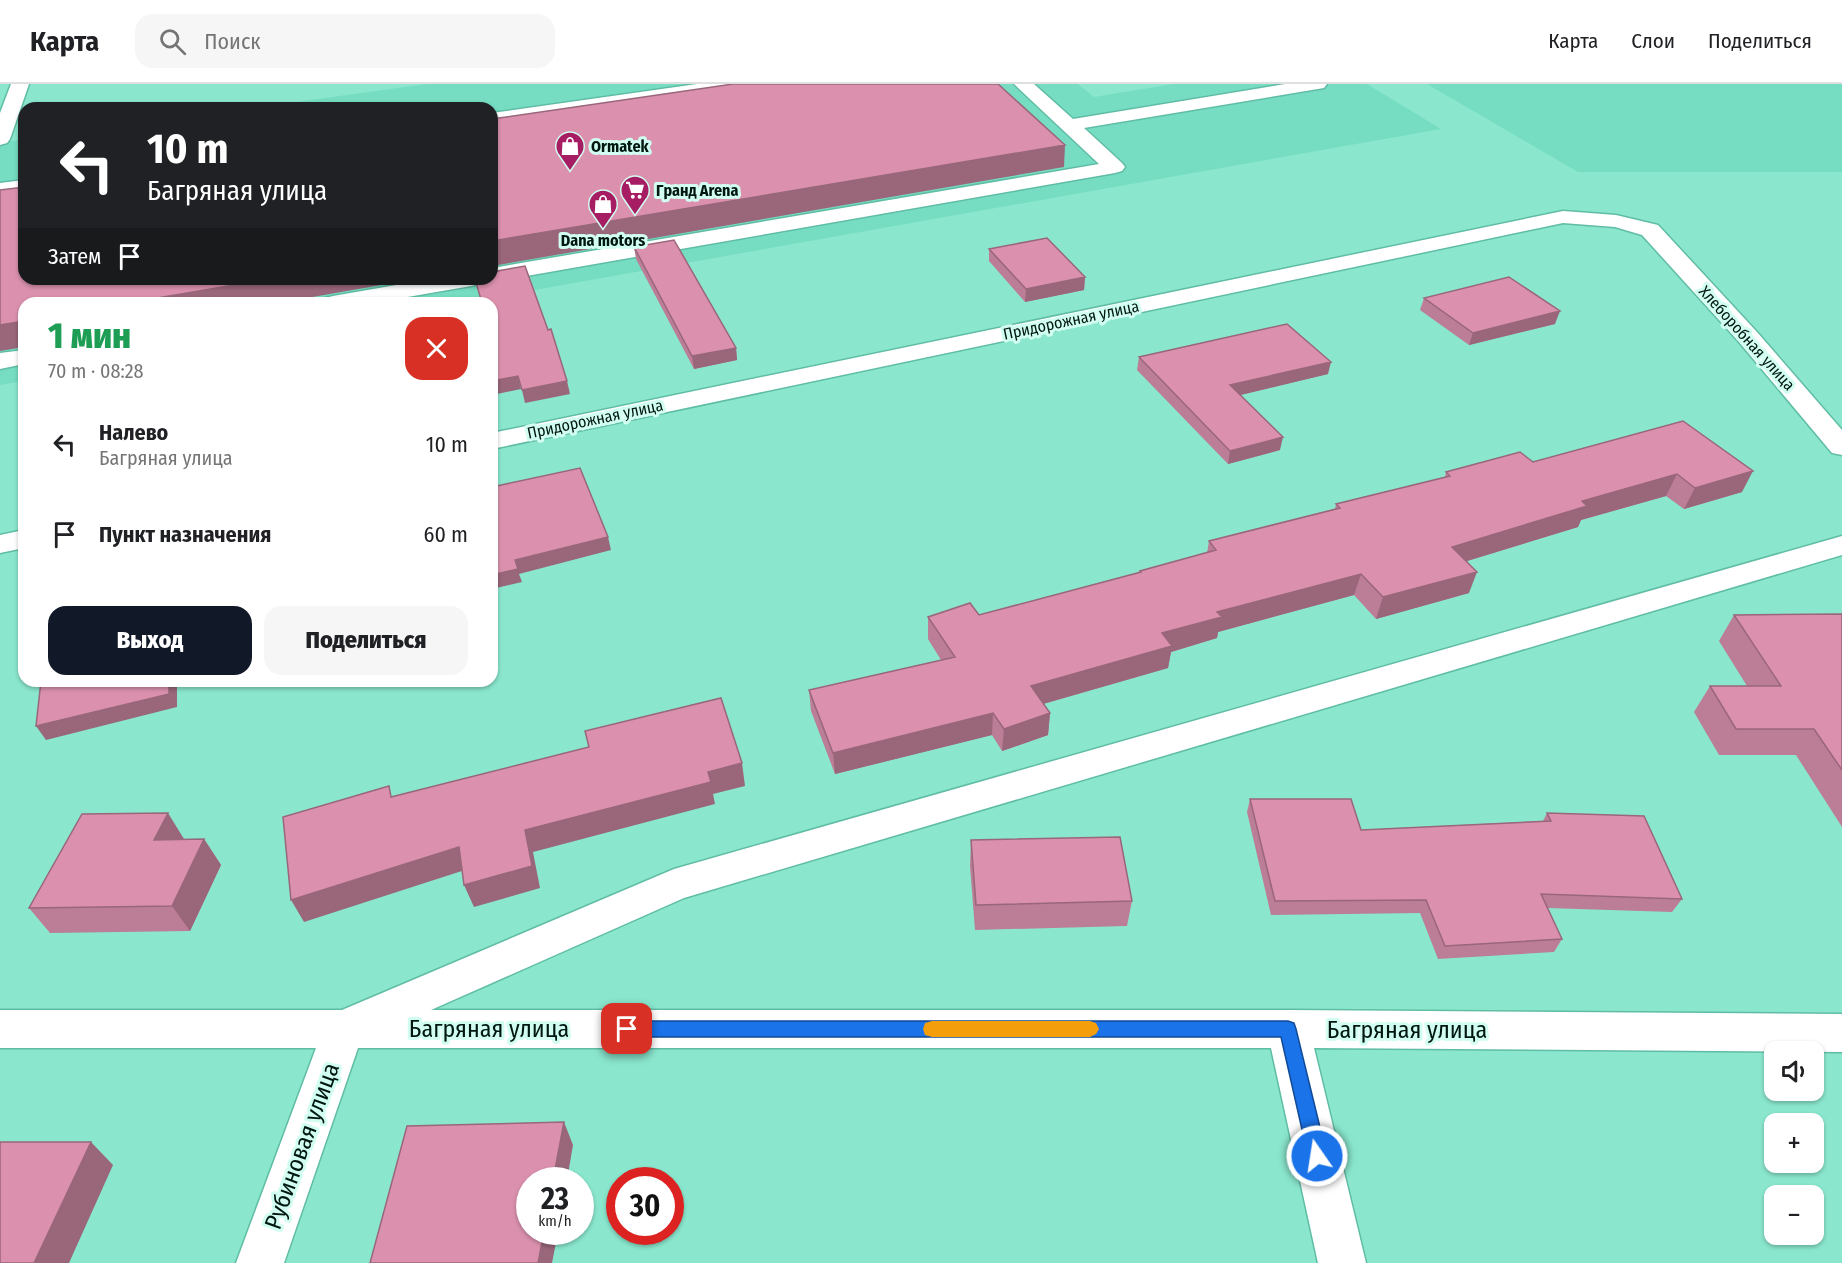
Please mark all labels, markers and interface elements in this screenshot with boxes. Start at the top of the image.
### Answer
search box [135,14,555,68]
text: Карта [30,25,99,58]
icon: search [156,25,189,58]
text: Поиск [204,28,261,55]
text: Карта [1548,28,1598,54]
text: Слои [1631,28,1675,54]
text: Поделиться [1708,28,1812,54]
text: 10 m [147,124,228,174]
icon: left [48,126,126,204]
shop icon: Ormatek [554,130,586,172]
place label: Ormatek [591,137,650,156]
supermarket icon: Гранд Arena [619,174,651,216]
text: Багряная улица [147,175,327,207]
place label: Гранд Arena [656,181,738,200]
shop icon: Dana motors [587,188,619,230]
place label: Dana motors [561,231,645,250]
icon: arrive [113,240,146,273]
text: Затем [48,243,101,270]
street label: Хлеборобная улица [1695,282,1799,394]
street label: Придорожная улица [1001,296,1141,344]
text: 1 мин [48,314,131,358]
button: close [405,317,468,380]
text: 70 m · 08:28 [48,359,144,383]
street label: Придорожная улица [525,395,665,443]
text: Налево [99,419,168,446]
icon: left [48,428,81,461]
text: 10 m [426,431,468,458]
text: Багряная улица [99,446,233,470]
icon: arrive [48,518,81,551]
text: Пункт назначения [99,521,271,548]
text: 60 m [424,521,468,548]
button: Выход [48,606,252,675]
button: Поделиться [264,606,468,675]
pin [601,1003,652,1054]
icon: arrive [610,1012,643,1045]
street label: Багряная улица [409,1015,569,1043]
street label: Багряная улица [1327,1016,1487,1044]
map controls [1764,1041,1824,1245]
button: sound [1764,1041,1824,1101]
street label: Рубиновая улица [259,1059,345,1233]
button: + [1764,1113,1824,1173]
position arrow [1285,1124,1349,1188]
speed limit sign: 30 [606,1167,684,1245]
text: 23 [541,1181,569,1217]
button: − [1764,1185,1824,1245]
text: km/h [538,1212,572,1230]

